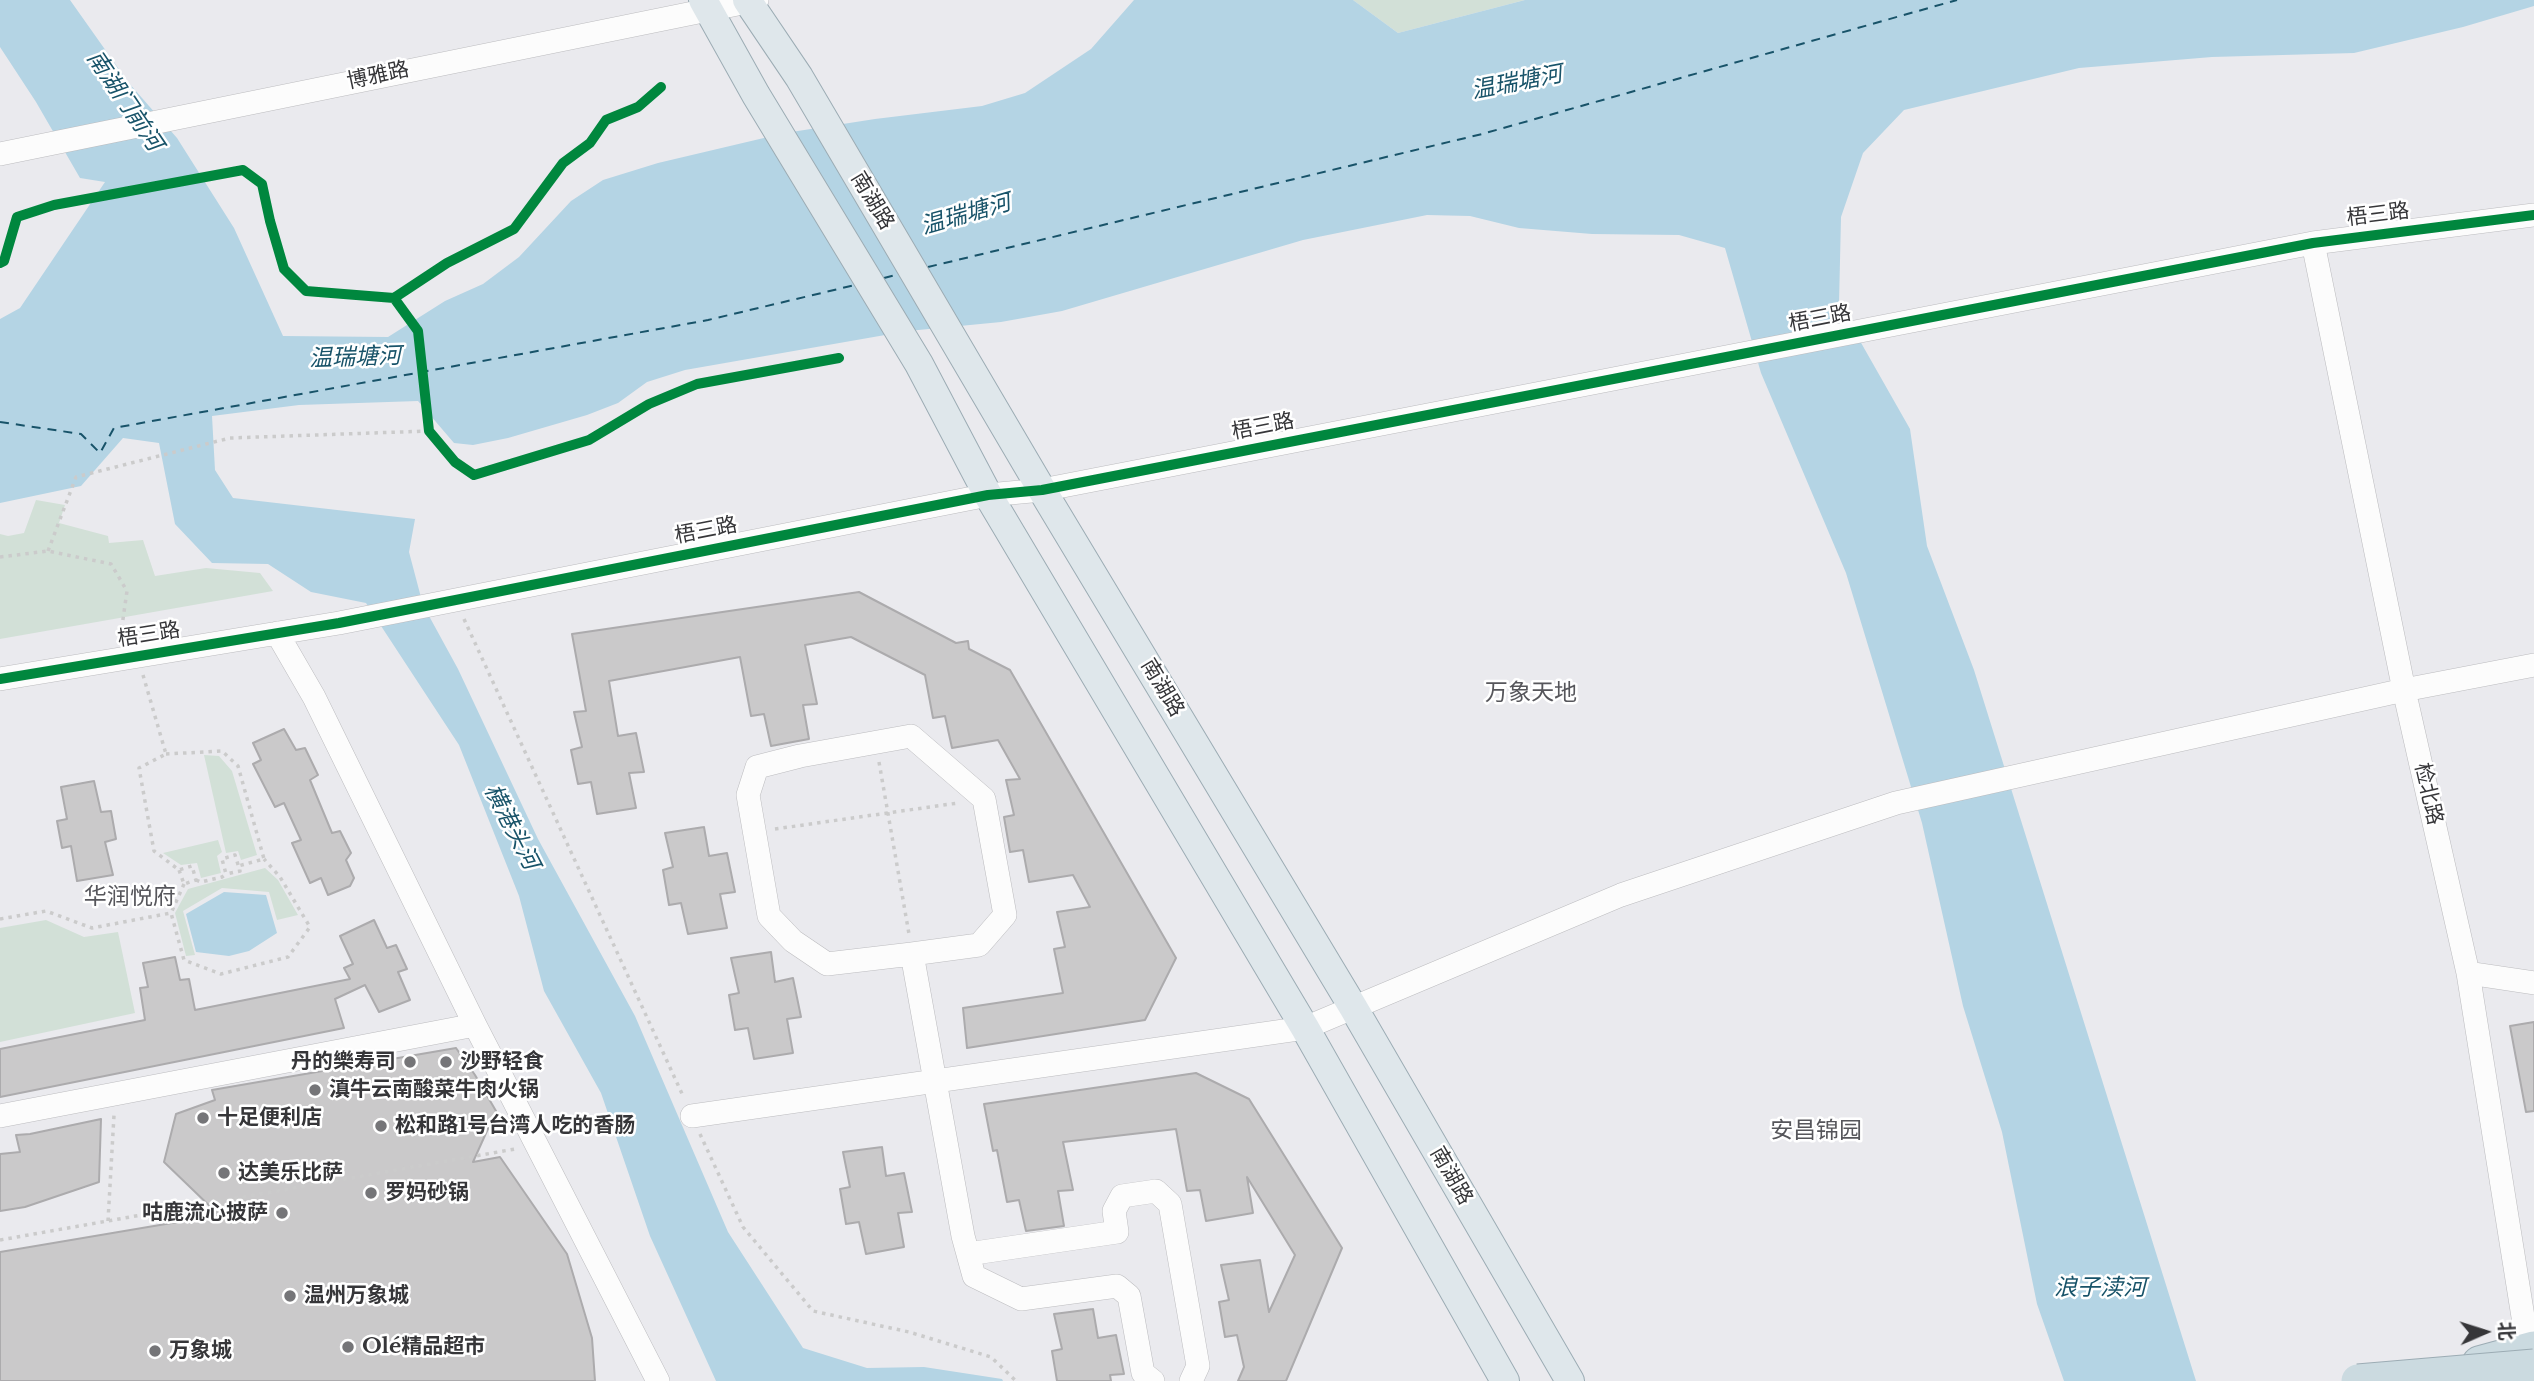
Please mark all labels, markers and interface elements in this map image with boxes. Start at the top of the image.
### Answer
water label: 南湖门前河 [80,46,168,156]
street label: 博雅路 [345,57,411,95]
water label: 温瑞塘河 [1469,61,1565,105]
street label: 南湖路 [845,168,899,234]
water label: 温瑞塘河 [918,189,1014,241]
street label: 梧三路 [2345,199,2411,231]
street label: 梧三路 [1787,301,1853,337]
water label: 温瑞塘河 [309,343,401,373]
street label: 梧三路 [1230,409,1296,445]
street label: 梧三路 [673,513,739,549]
street label: 梧三路 [116,618,182,652]
street label: 南湖路 [1135,655,1189,721]
district label: 万象天地 [1485,680,1577,708]
street label: 检北路 [2409,760,2447,828]
water label: 横港头河 [478,780,544,874]
district label: 华润悦府 [84,884,176,912]
place label: 丹的樂寿司 [291,1049,396,1075]
place label: 沙野轻食 [460,1049,544,1075]
marker: 丹的樂寿司 [402,1054,418,1070]
marker: 沙野轻食 [438,1054,454,1070]
place label: 滇牛云南酸菜牛肉火锅 [329,1077,539,1103]
marker: 滇牛云南酸菜牛肉火锅 [307,1082,323,1098]
place label: 十足便利店 [217,1105,322,1131]
marker: 十足便利店 [195,1110,211,1126]
place label: 松和路1号台湾人吃的香肠 [395,1113,635,1139]
marker: 松和路1号台湾人吃的香肠 [373,1118,389,1134]
district label: 安昌锦园 [1770,1118,1862,1146]
street label: 南湖路 [1424,1142,1478,1210]
place label: 达美乐比萨 [238,1160,343,1186]
marker: 达美乐比萨 [216,1165,232,1181]
place label: 罗妈砂锅 [385,1180,469,1206]
marker: 罗妈砂锅 [363,1185,379,1201]
place label: 咕鹿流心披萨 [142,1200,268,1226]
marker: 咕鹿流心披萨 [274,1205,290,1221]
water label: 浪子渎河 [2054,1275,2146,1303]
place label: 温州万象城 [304,1283,409,1309]
marker: 温州万象城 [282,1288,298,1304]
north arrow [2450,1297,2520,1367]
text: 北 [2494,1321,2518,1341]
place label: Olé精品超市 [362,1334,485,1360]
place label: 万象城 [169,1338,232,1364]
marker: Olé精品超市 [340,1339,356,1355]
marker: 万象城 [147,1343,163,1359]

